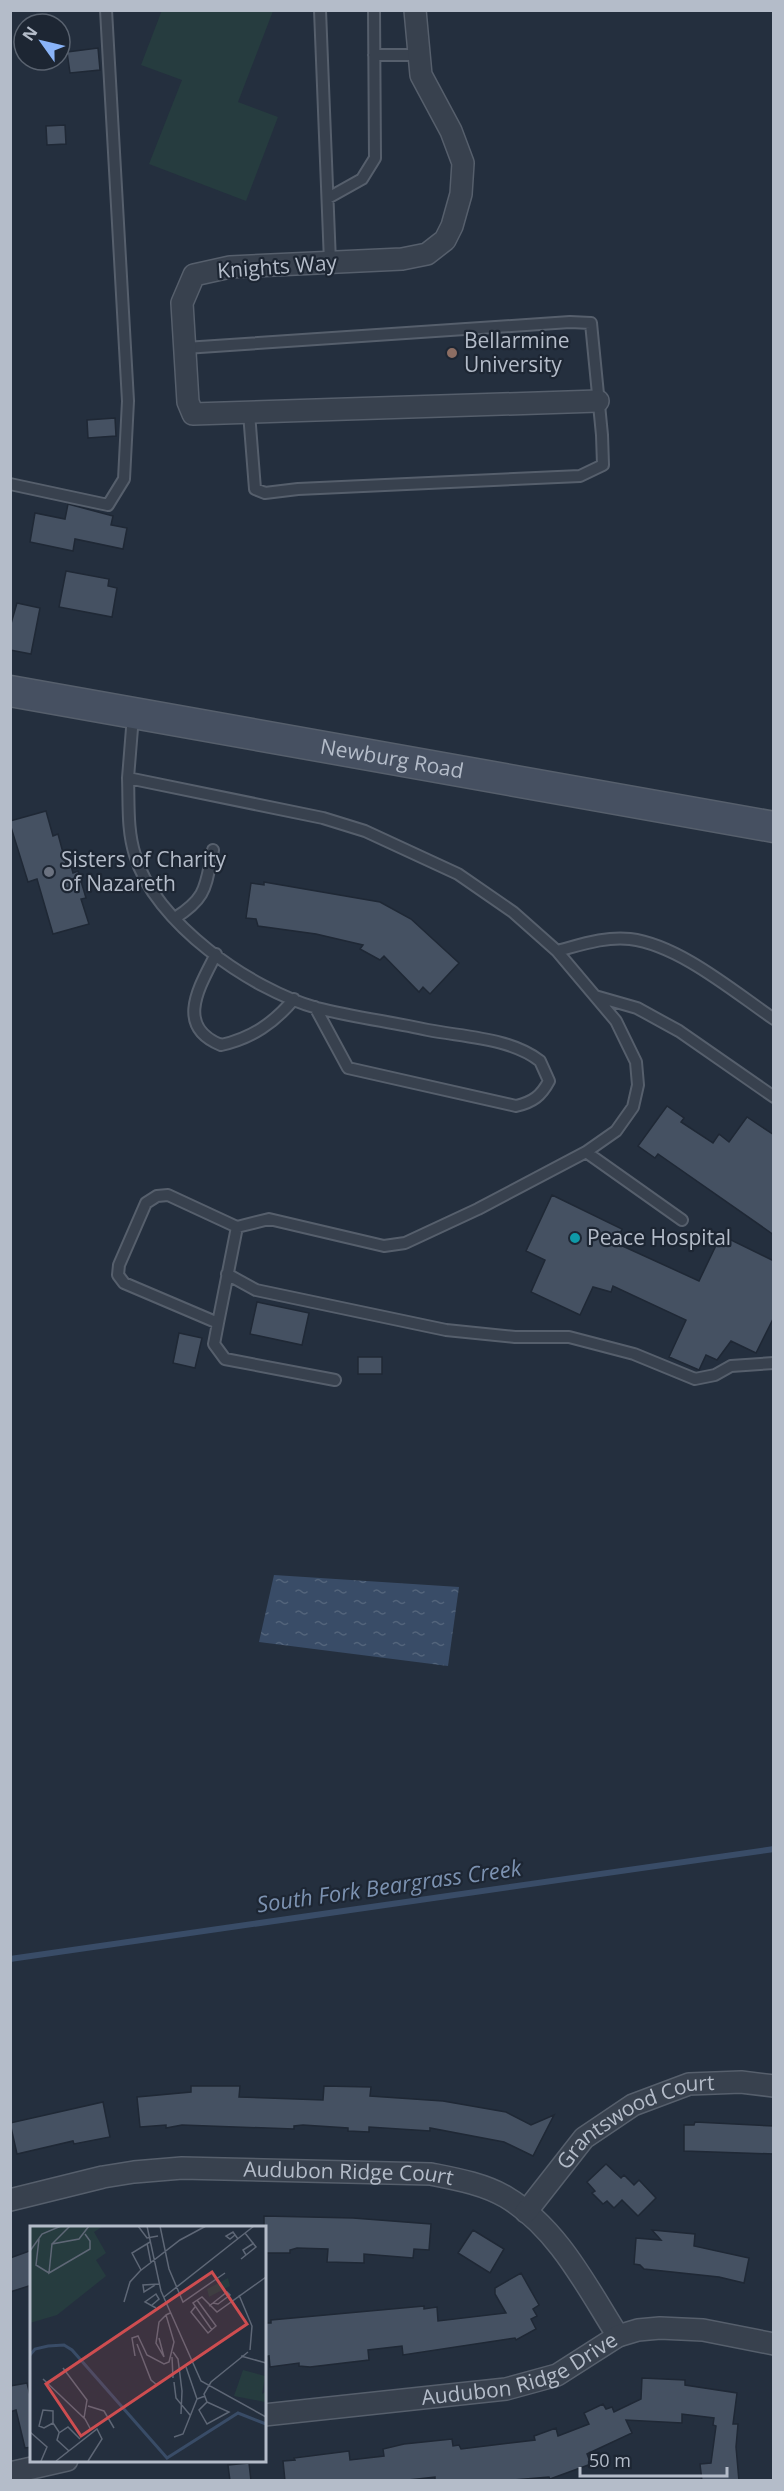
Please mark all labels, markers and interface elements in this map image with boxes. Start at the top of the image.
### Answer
north arrow [12,12,72,72]
text: N [17,22,42,45]
street label: Knights Way [216,248,338,284]
place label: Bellarmine University [464,326,570,378]
marker: Bellarmine University [445,346,459,360]
street label: Newburg Road [318,732,466,785]
place label: Sisters of Charity of Nazareth [61,845,226,897]
marker: Sisters of Charity of Nazareth [42,865,56,879]
place label: Peace Hospital [587,1223,731,1251]
marker: Peace Hospital [568,1231,582,1245]
water label: South Fork Beargrass Creek [255,1851,524,1918]
street label: Grantswood Court [550,2068,715,2175]
street label: Audubon Ridge Court [243,2154,456,2191]
inset map [30,2226,266,2461]
street label: Audubon Ridge Drive [420,2325,622,2411]
scale bar [580,2440,727,2478]
text: 50 m [589,2448,631,2472]

